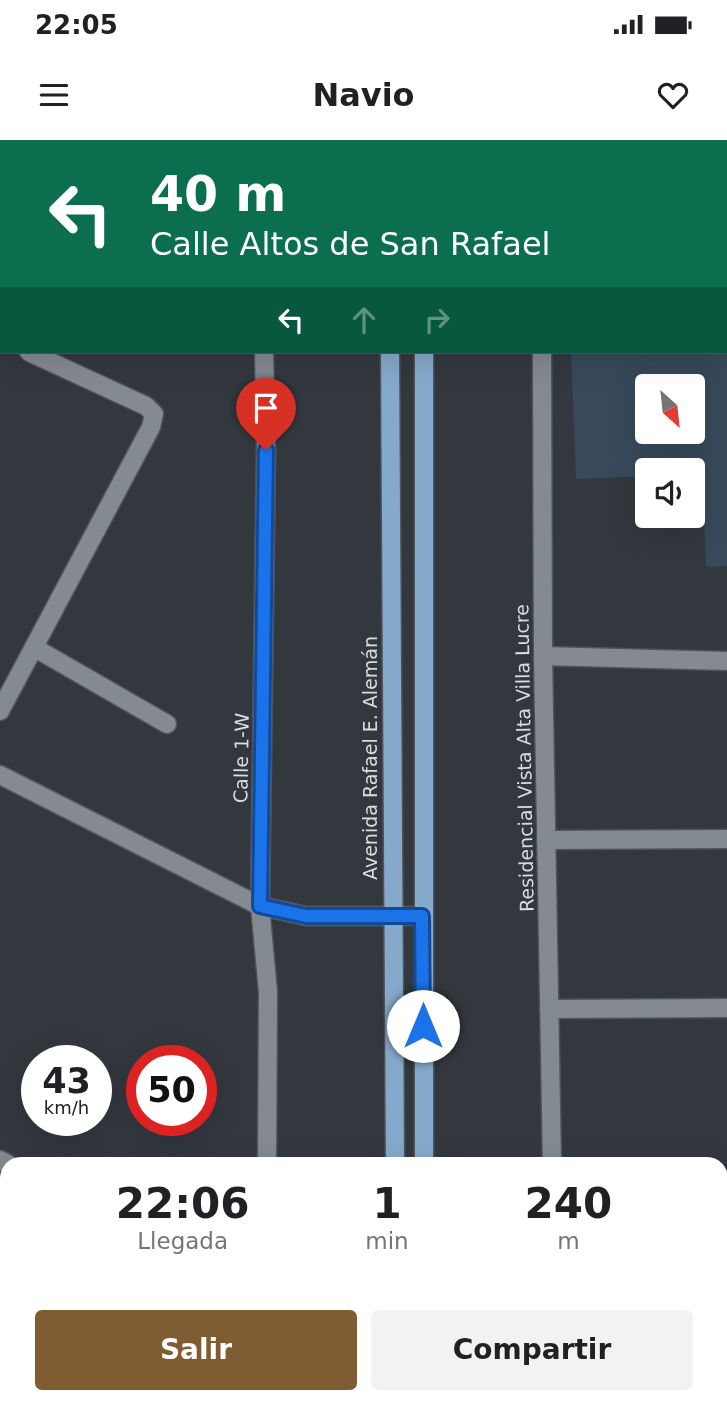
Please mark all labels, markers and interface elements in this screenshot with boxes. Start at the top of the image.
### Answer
text: 22:05 [35,10,118,40]
icon: menu [35,76,73,114]
text: Navio [312,76,415,114]
icon: heart [654,76,692,114]
text: 40 m [150,166,286,223]
icon: left [35,168,126,259]
text: Calle Altos de San Rafael [150,225,550,263]
icon: left [272,301,310,339]
icon: ahead [345,301,383,339]
icon: right [418,301,456,339]
north arrow [635,374,705,444]
map controls [635,374,705,528]
pin [236,378,296,450]
icon: arrive [247,389,285,427]
button: sound [635,458,705,528]
street label: Residencial Vista Alta Villa Lucre [510,604,538,912]
street label: Avenida Rafael E. Alemán [359,636,381,880]
street label: Calle 1-W [229,713,253,803]
position arrow [386,989,460,1063]
speed limit sign: 50 [126,1045,217,1136]
text: 43 [42,1061,91,1101]
text: km/h [44,1097,89,1118]
text: 22:06 [116,1179,250,1228]
text: 1 [372,1179,402,1228]
text: 240 [525,1179,612,1228]
text: Llegada [137,1228,228,1254]
text: min [365,1228,409,1254]
text: m [557,1228,580,1254]
button: Salir [35,1310,357,1390]
button: Compartir [371,1310,693,1390]

